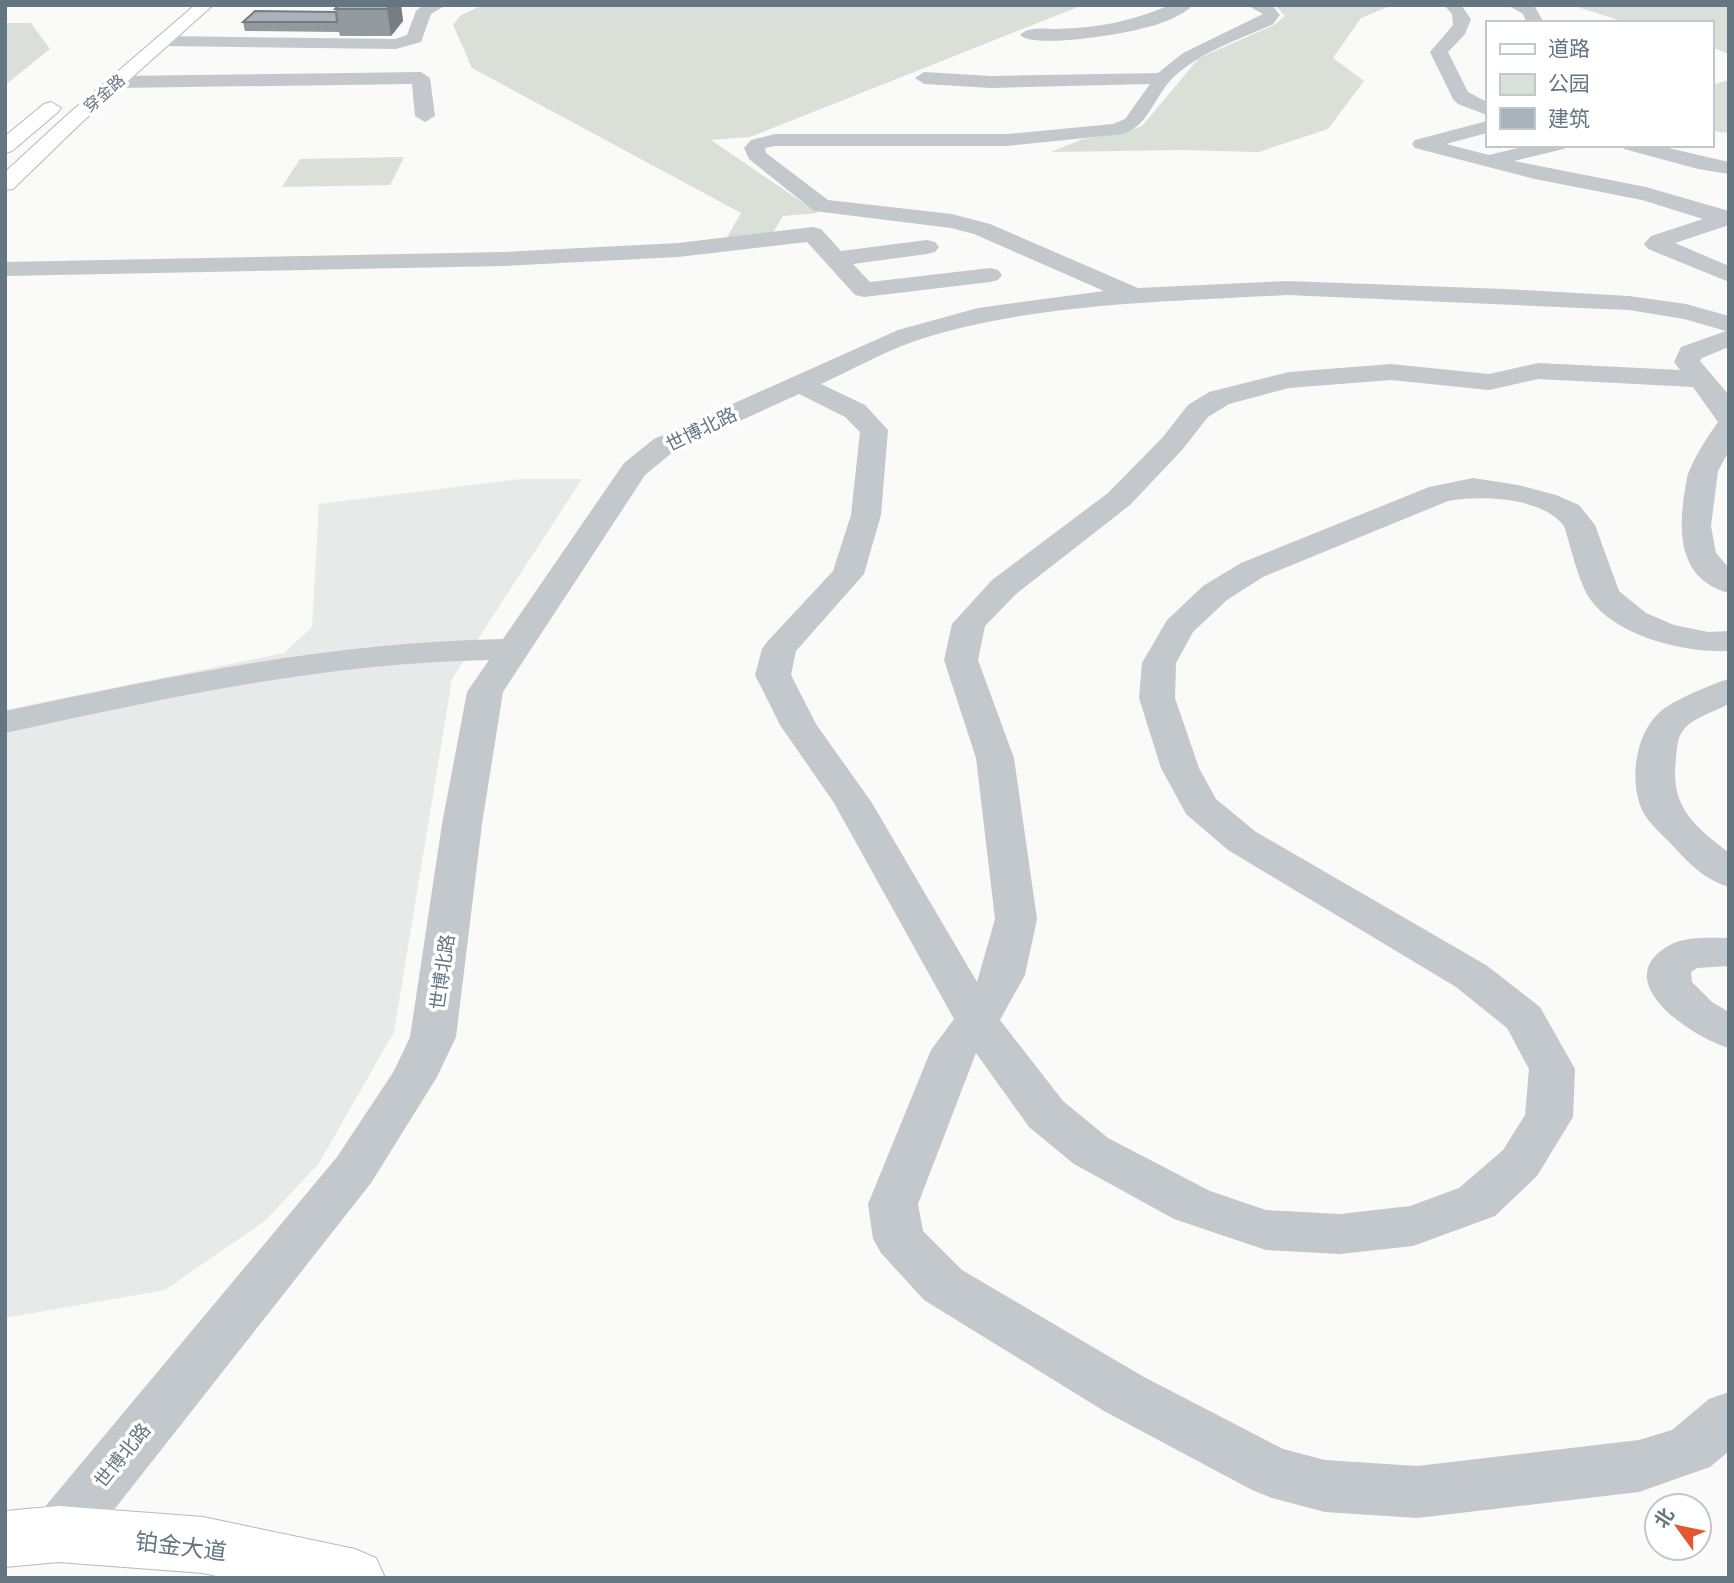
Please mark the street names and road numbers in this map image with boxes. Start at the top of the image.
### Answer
street label: 穿金路 [79,70,129,116]
street label: 世博北路 [662,402,740,456]
street label: 世博北路 [425,933,459,1011]
street label: 世博北路 [89,1418,155,1492]
street label: 铂金大道 [134,1526,228,1566]

